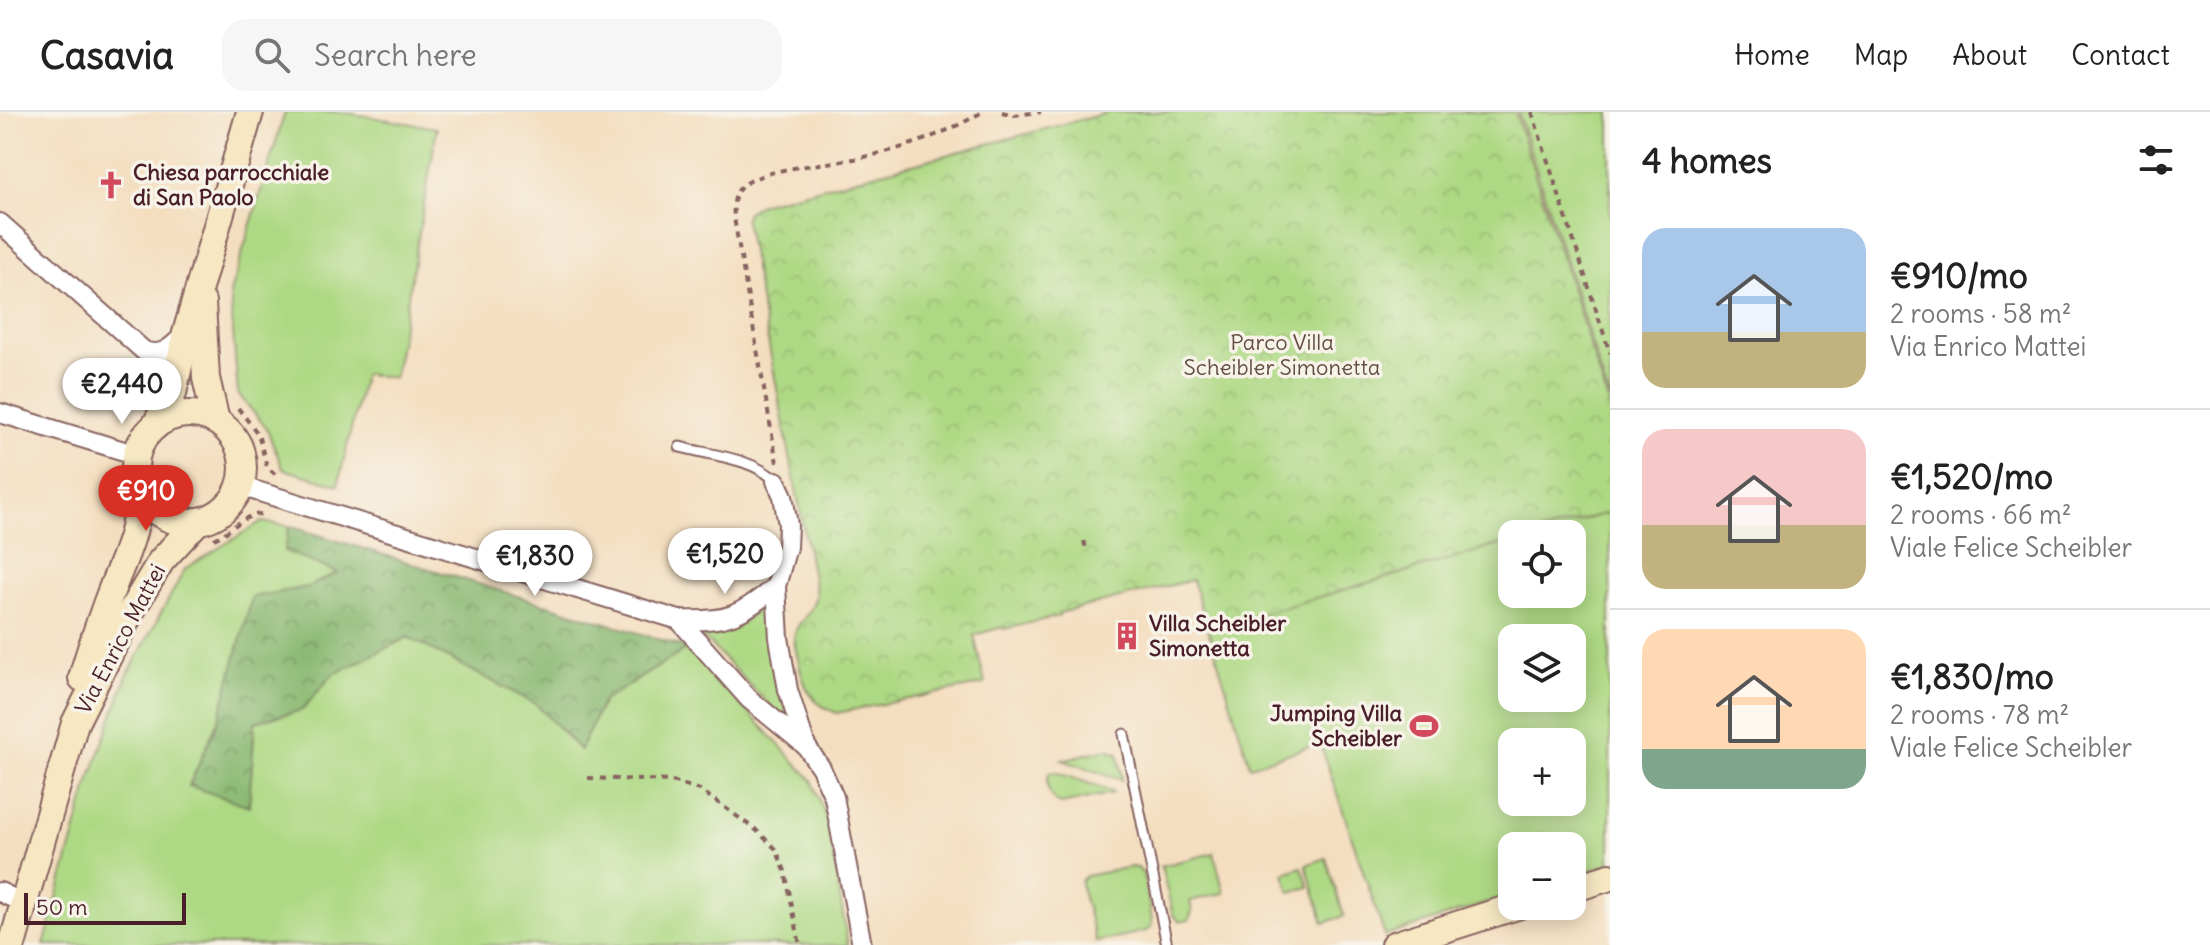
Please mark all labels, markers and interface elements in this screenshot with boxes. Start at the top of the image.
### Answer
search box [222,19,782,91]
text: Casavia [40,32,174,79]
icon: search [250,33,294,77]
text: Search here [314,36,477,74]
text: Home [1734,37,1810,73]
text: Map [1854,37,1908,73]
text: About [1952,37,2027,73]
text: Contact [2071,37,2170,73]
icon: filters [2134,138,2178,182]
text: 4 homes [1642,139,1772,182]
place label: Chiesa parrocchiale di San Paolo [133,158,329,211]
church icon: Chiesa parrocchiale di San Paolo [96,170,126,200]
text: €910/mo [1890,254,2028,297]
icon: home [1706,260,1802,356]
text: 2 rooms · 58 m² [1890,297,2071,330]
park label: Parco Villa Scheibler Simonetta [1184,328,1380,381]
text: Via Enrico Mattei [1890,330,2086,363]
pin: €2,440 [57,358,187,426]
text: €2,440 [80,367,164,400]
text: €1,520/mo [1890,455,2053,498]
icon: home [1706,461,1802,557]
pin: €910 [99,465,193,533]
text: €910 [116,474,176,507]
text: 2 rooms · 66 m² [1890,498,2072,531]
map controls [1498,520,1586,920]
button: locate [1498,520,1586,608]
pin: €1,520 [660,528,790,596]
pin: €1,830 [470,530,600,598]
text: Viale Felice Scheibler [1890,531,2132,564]
text: €1,520 [686,537,764,570]
text: €1,830 [495,539,575,572]
street label: Via Enrico Mattei [69,559,171,719]
place label: Villa Scheibler Simonetta [1149,609,1287,662]
building icon: Villa Scheibler Simonetta [1112,621,1142,651]
button: layers [1498,624,1586,712]
text: €1,830/mo [1890,655,2054,698]
icon: home [1706,661,1802,757]
text: 2 rooms · 78 m² [1890,698,2069,731]
place label: Jumping Villa Scheibler [1270,699,1403,752]
sports icon: Jumping Villa Scheibler [1409,711,1439,741]
button: + [1498,728,1586,816]
text: Viale Felice Scheibler [1890,731,2132,764]
button: − [1498,832,1586,920]
scale bar [24,889,186,925]
text: 50 m [36,893,88,921]

